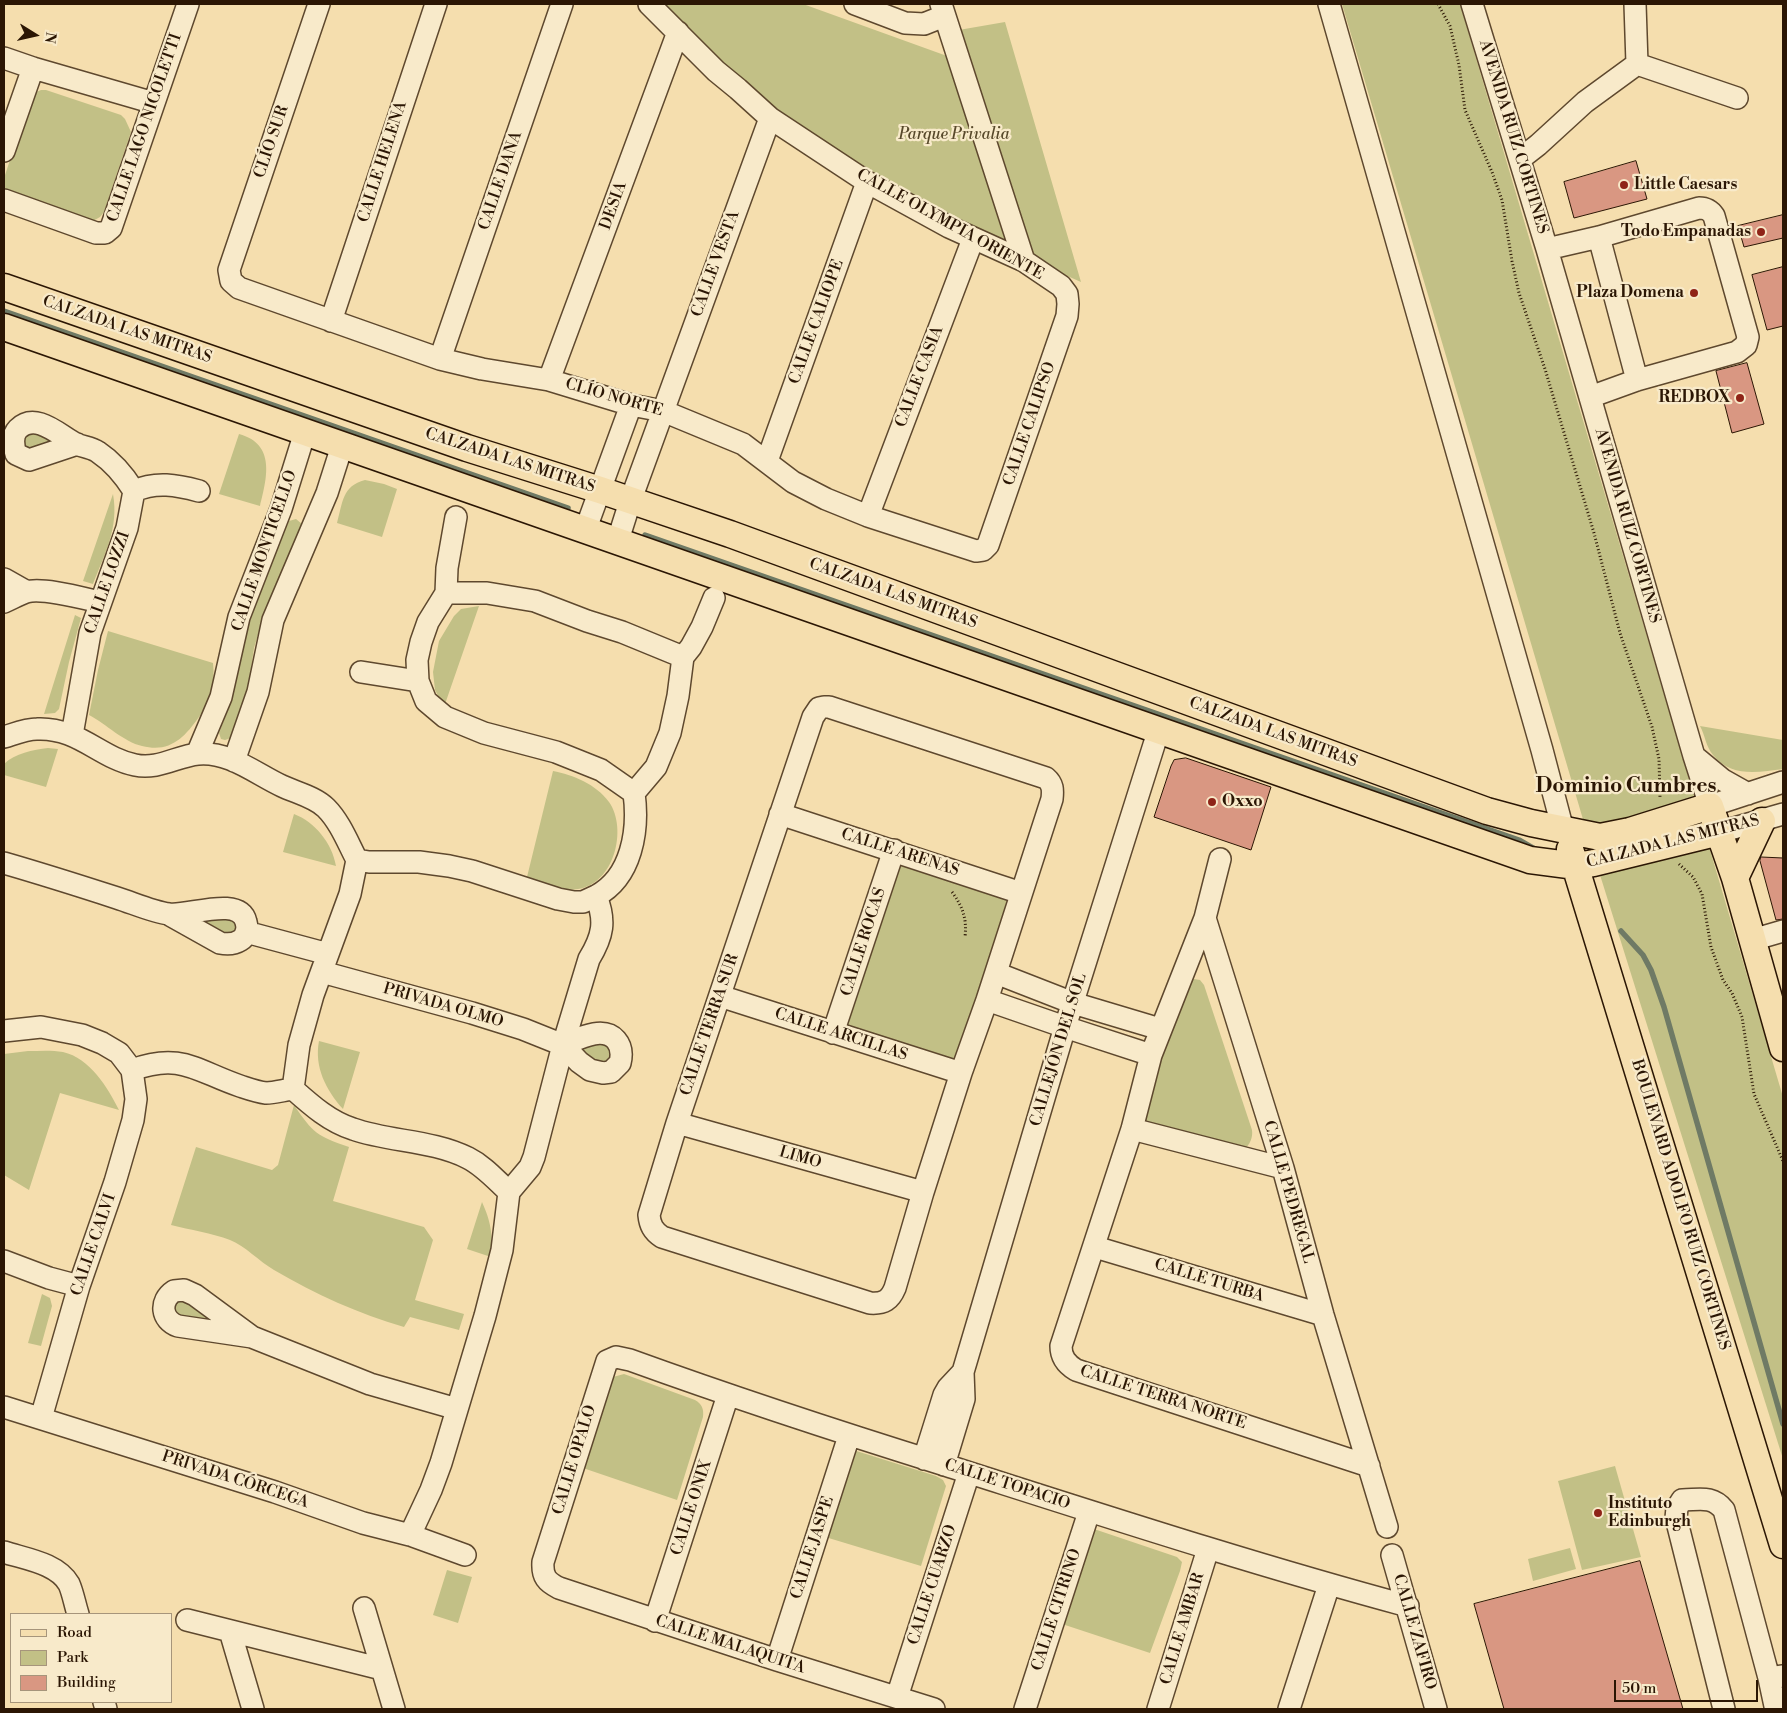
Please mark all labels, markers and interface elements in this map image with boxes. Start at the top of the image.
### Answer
north arrow [10,10,60,60]
text: N [40,31,60,45]
street label: CALLE LAGO NICOLETTI [104,31,186,225]
street label: AVENIDA RUIZ CORTINES [1474,38,1552,236]
street label: CALLE HELENA [354,99,412,225]
street label: CLÍO SUR [251,103,293,181]
park label: Parque Privalia [899,125,1009,145]
street label: CALLE DANA [475,129,527,233]
street label: CALLE OLYMPIA ORIENTE [853,165,1047,285]
place label: Little Caesars [1634,175,1737,195]
street label: DESIA [596,179,632,233]
marker: Little Caesars [1618,179,1630,191]
street label: CALLE VESTA [688,208,744,320]
place label: Todo Empanadas [1621,222,1751,242]
marker: Todo Empanadas [1755,226,1767,238]
street label: CALLE CALIOPE [785,257,849,387]
place label: Plaza Domena [1576,283,1684,303]
marker: Plaza Domena [1688,287,1700,299]
street label: CALZADA LAS MITRAS [40,292,214,368]
street label: CALLE CASIA [892,324,948,430]
street label: CALLE CALIPSO [1000,360,1060,488]
street label: CLÍO NORTE [563,375,665,421]
place label: REDBOX [1658,388,1730,408]
marker: REDBOX [1734,392,1746,404]
street label: CALZADA LAS MITRAS [423,424,597,498]
street label: AVENIDA RUIZ CORTINES [1590,426,1664,626]
street label: CALLE MONTICELLO [228,468,302,634]
street label: CALLE LOZZI [81,529,135,637]
street label: CALZADA LAS MITRAS [806,555,980,633]
street label: CALZADA LAS MITRAS [1186,694,1360,772]
district label: Dominio Cumbres [1535,774,1717,800]
place label: Oxxo [1222,792,1263,812]
marker: Oxxo [1206,796,1218,808]
street label: CALZADA LAS MITRAS [1585,811,1761,873]
street label: CALLE ARENAS [839,825,961,881]
street label: CALLE ROCAS [837,885,891,999]
street label: CALLE TERRA SUR [677,952,743,1098]
street label: CALLEJÓN DEL SOL [1027,971,1091,1129]
street label: PRIVADA OLMO [381,980,505,1032]
street label: CALLE ARCILLAS [772,1004,910,1066]
street label: BOULEVARD ADOLFO RUIZ CORTINES [1627,1057,1733,1353]
street label: CALLE PEDREGAL [1258,1119,1318,1265]
street label: LIMO [777,1143,823,1173]
street label: CALLE CALVI [68,1191,120,1299]
street label: CALLE TURBA [1152,1255,1266,1307]
street label: CALLE TERRA NORTE [1077,1362,1249,1434]
street label: CALLE OPALO [549,1403,601,1517]
street label: PRIVADA CÓRCEGA [159,1447,311,1513]
street label: CALLE TOPACIO [942,1456,1072,1514]
street label: CALLE ONIX [668,1458,716,1558]
street label: CALLE JASPE [787,1494,839,1602]
place label: Instituto Edinburgh [1608,1494,1691,1532]
marker: Instituto Edinburgh [1592,1507,1604,1519]
street label: CALLE CUARZO [905,1523,961,1647]
street label: CALLE CITRINO [1028,1546,1086,1674]
street label: CALLE AMBAR [1157,1571,1209,1687]
street label: CALLE ZAFIRO [1388,1572,1440,1692]
street label: CALLE MALAQUITA [653,1612,807,1678]
legend [10,1613,172,1703]
text: Road [57,1623,92,1642]
text: Park [57,1648,88,1667]
scale bar [1617,1670,1761,1702]
text: Building [57,1673,116,1692]
text: 50 m [1622,1679,1656,1698]

